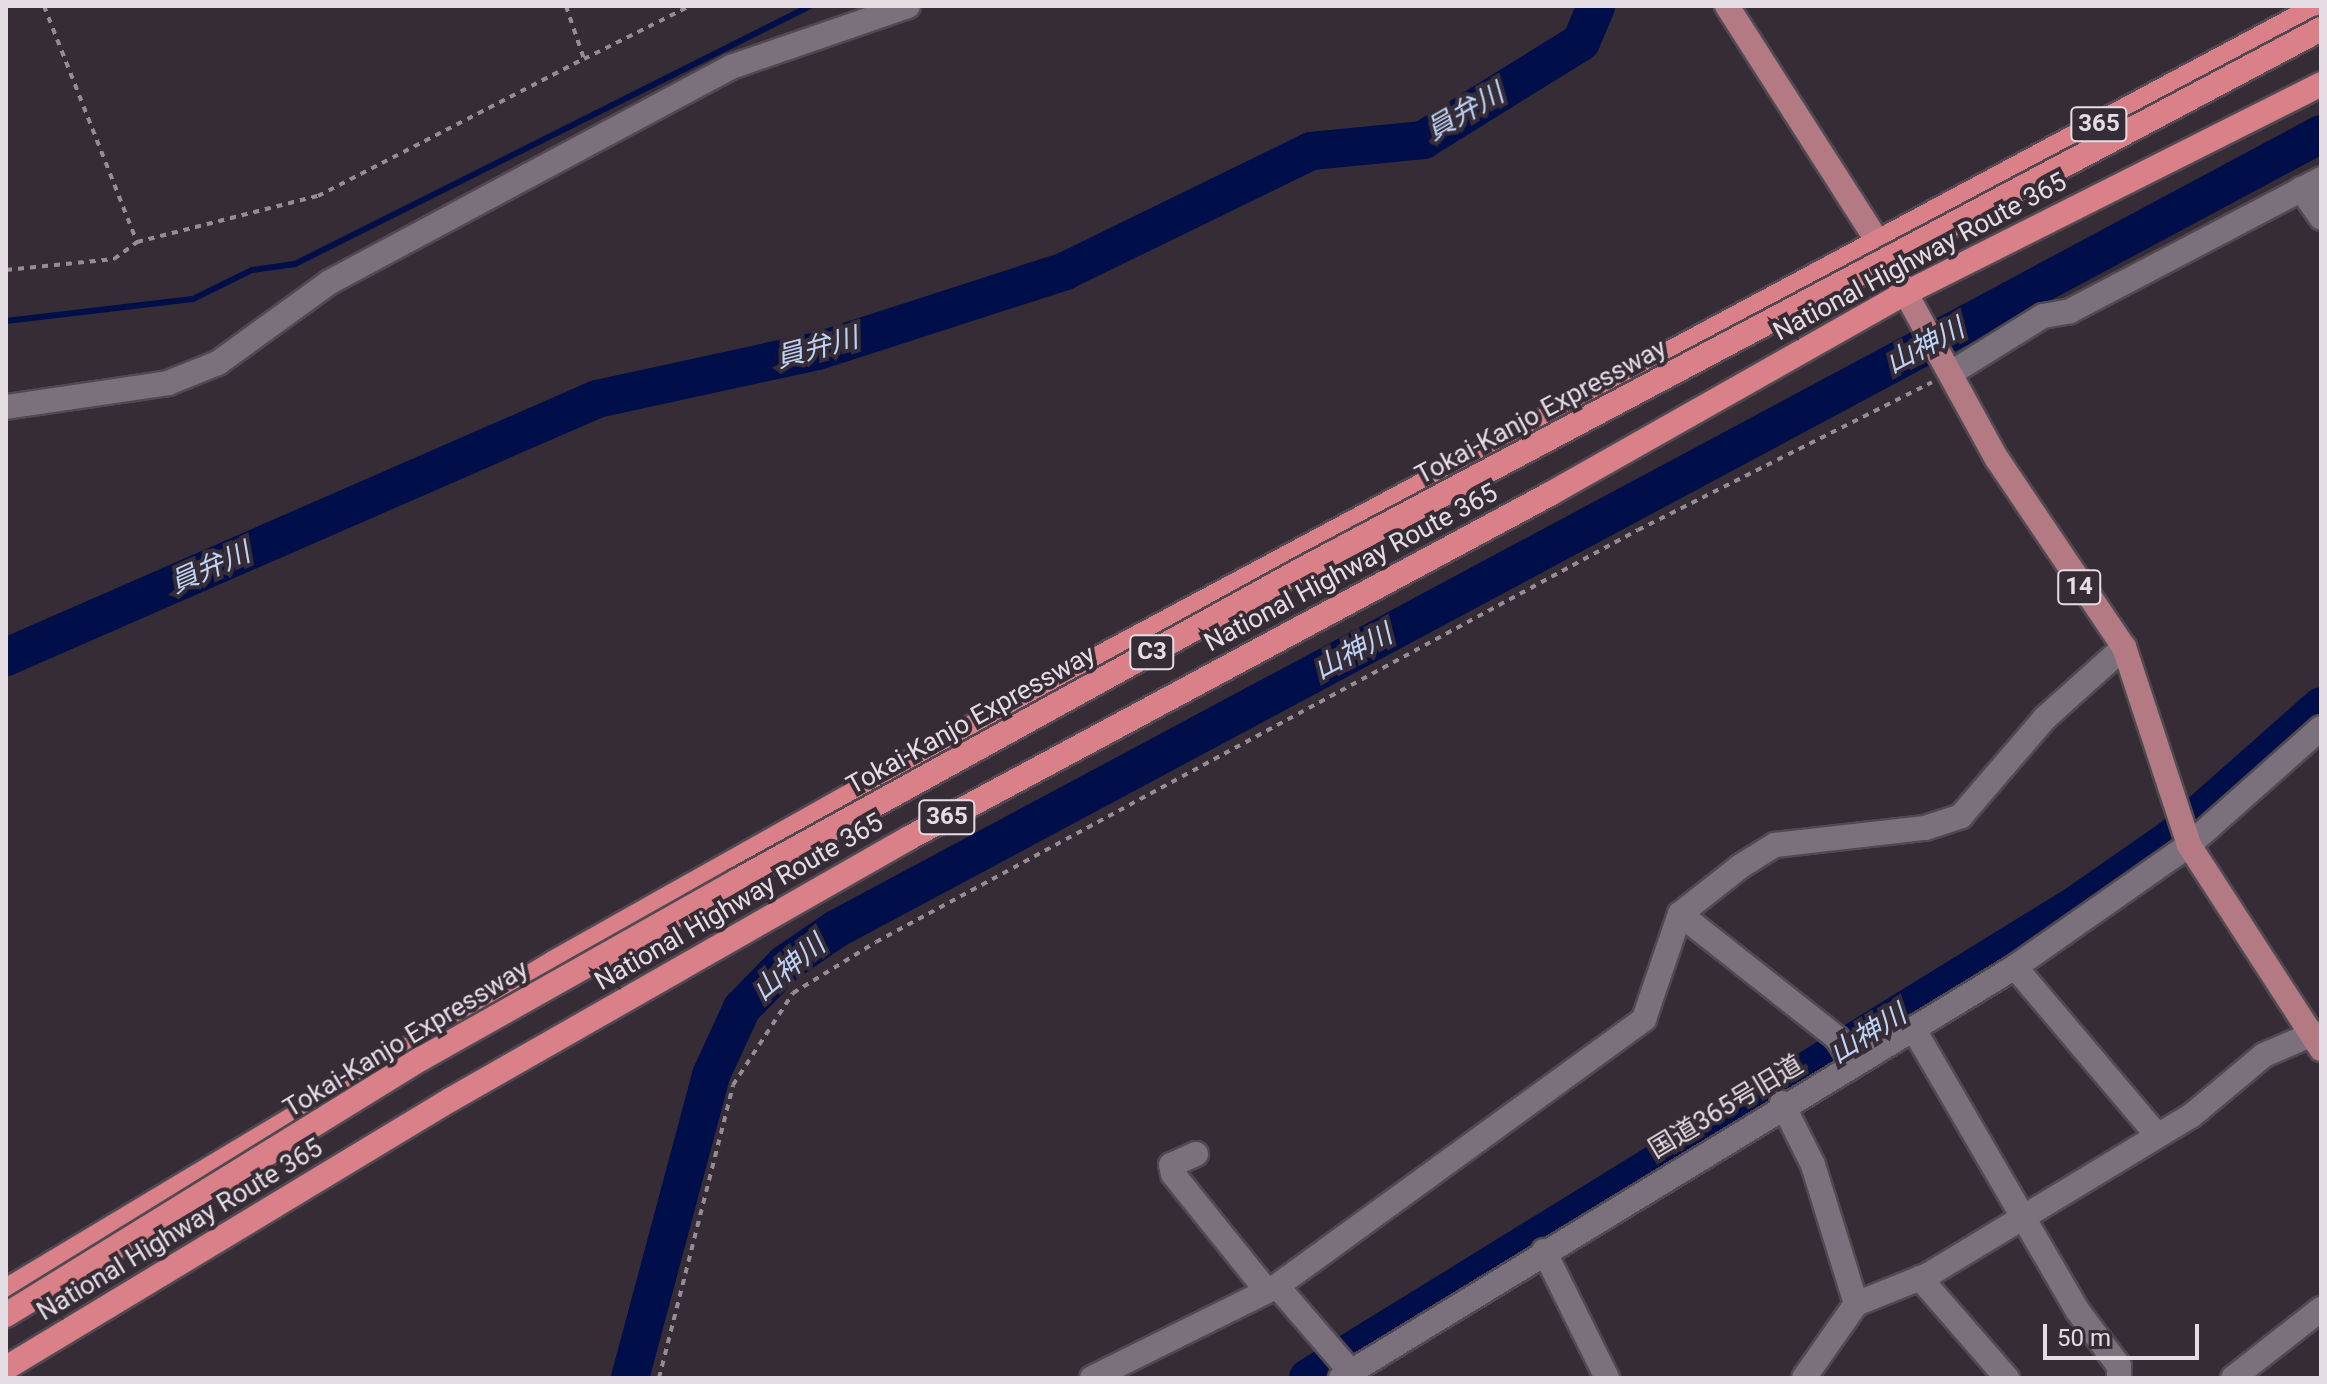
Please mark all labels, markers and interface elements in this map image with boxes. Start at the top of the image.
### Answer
water label: 員弁川 [1420,76,1510,148]
road number: 365 [2069,104,2129,144]
street label: National Highway Route 365 [1768,166,2072,348]
water label: 山神川 [1880,311,1970,381]
water label: 員弁川 [772,321,862,375]
street label: Tokai-Kanjo Expressway [1410,333,1672,491]
street label: National Highway Route 365 [1199,477,1503,659]
water label: 員弁川 [165,536,255,600]
road number: 14 [2057,567,2101,607]
water label: 山神川 [1308,617,1398,687]
road number: C3 [1128,632,1176,672]
street label: Tokai-Kanjo Expressway [841,639,1101,801]
road number: 365 [917,797,977,837]
street label: National Highway Route 365 [589,807,889,997]
water label: 山神川 [746,928,832,1008]
street label: Tokai-Kanjo Expressway [278,954,534,1124]
water label: 山神川 [1823,997,1913,1071]
street label: 国道365号旧道 [1643,1049,1809,1165]
street label: National Highway Route 365 [32,1132,328,1328]
scale bar [2047,1308,2203,1358]
text: 50 m [2057,1324,2111,1352]

